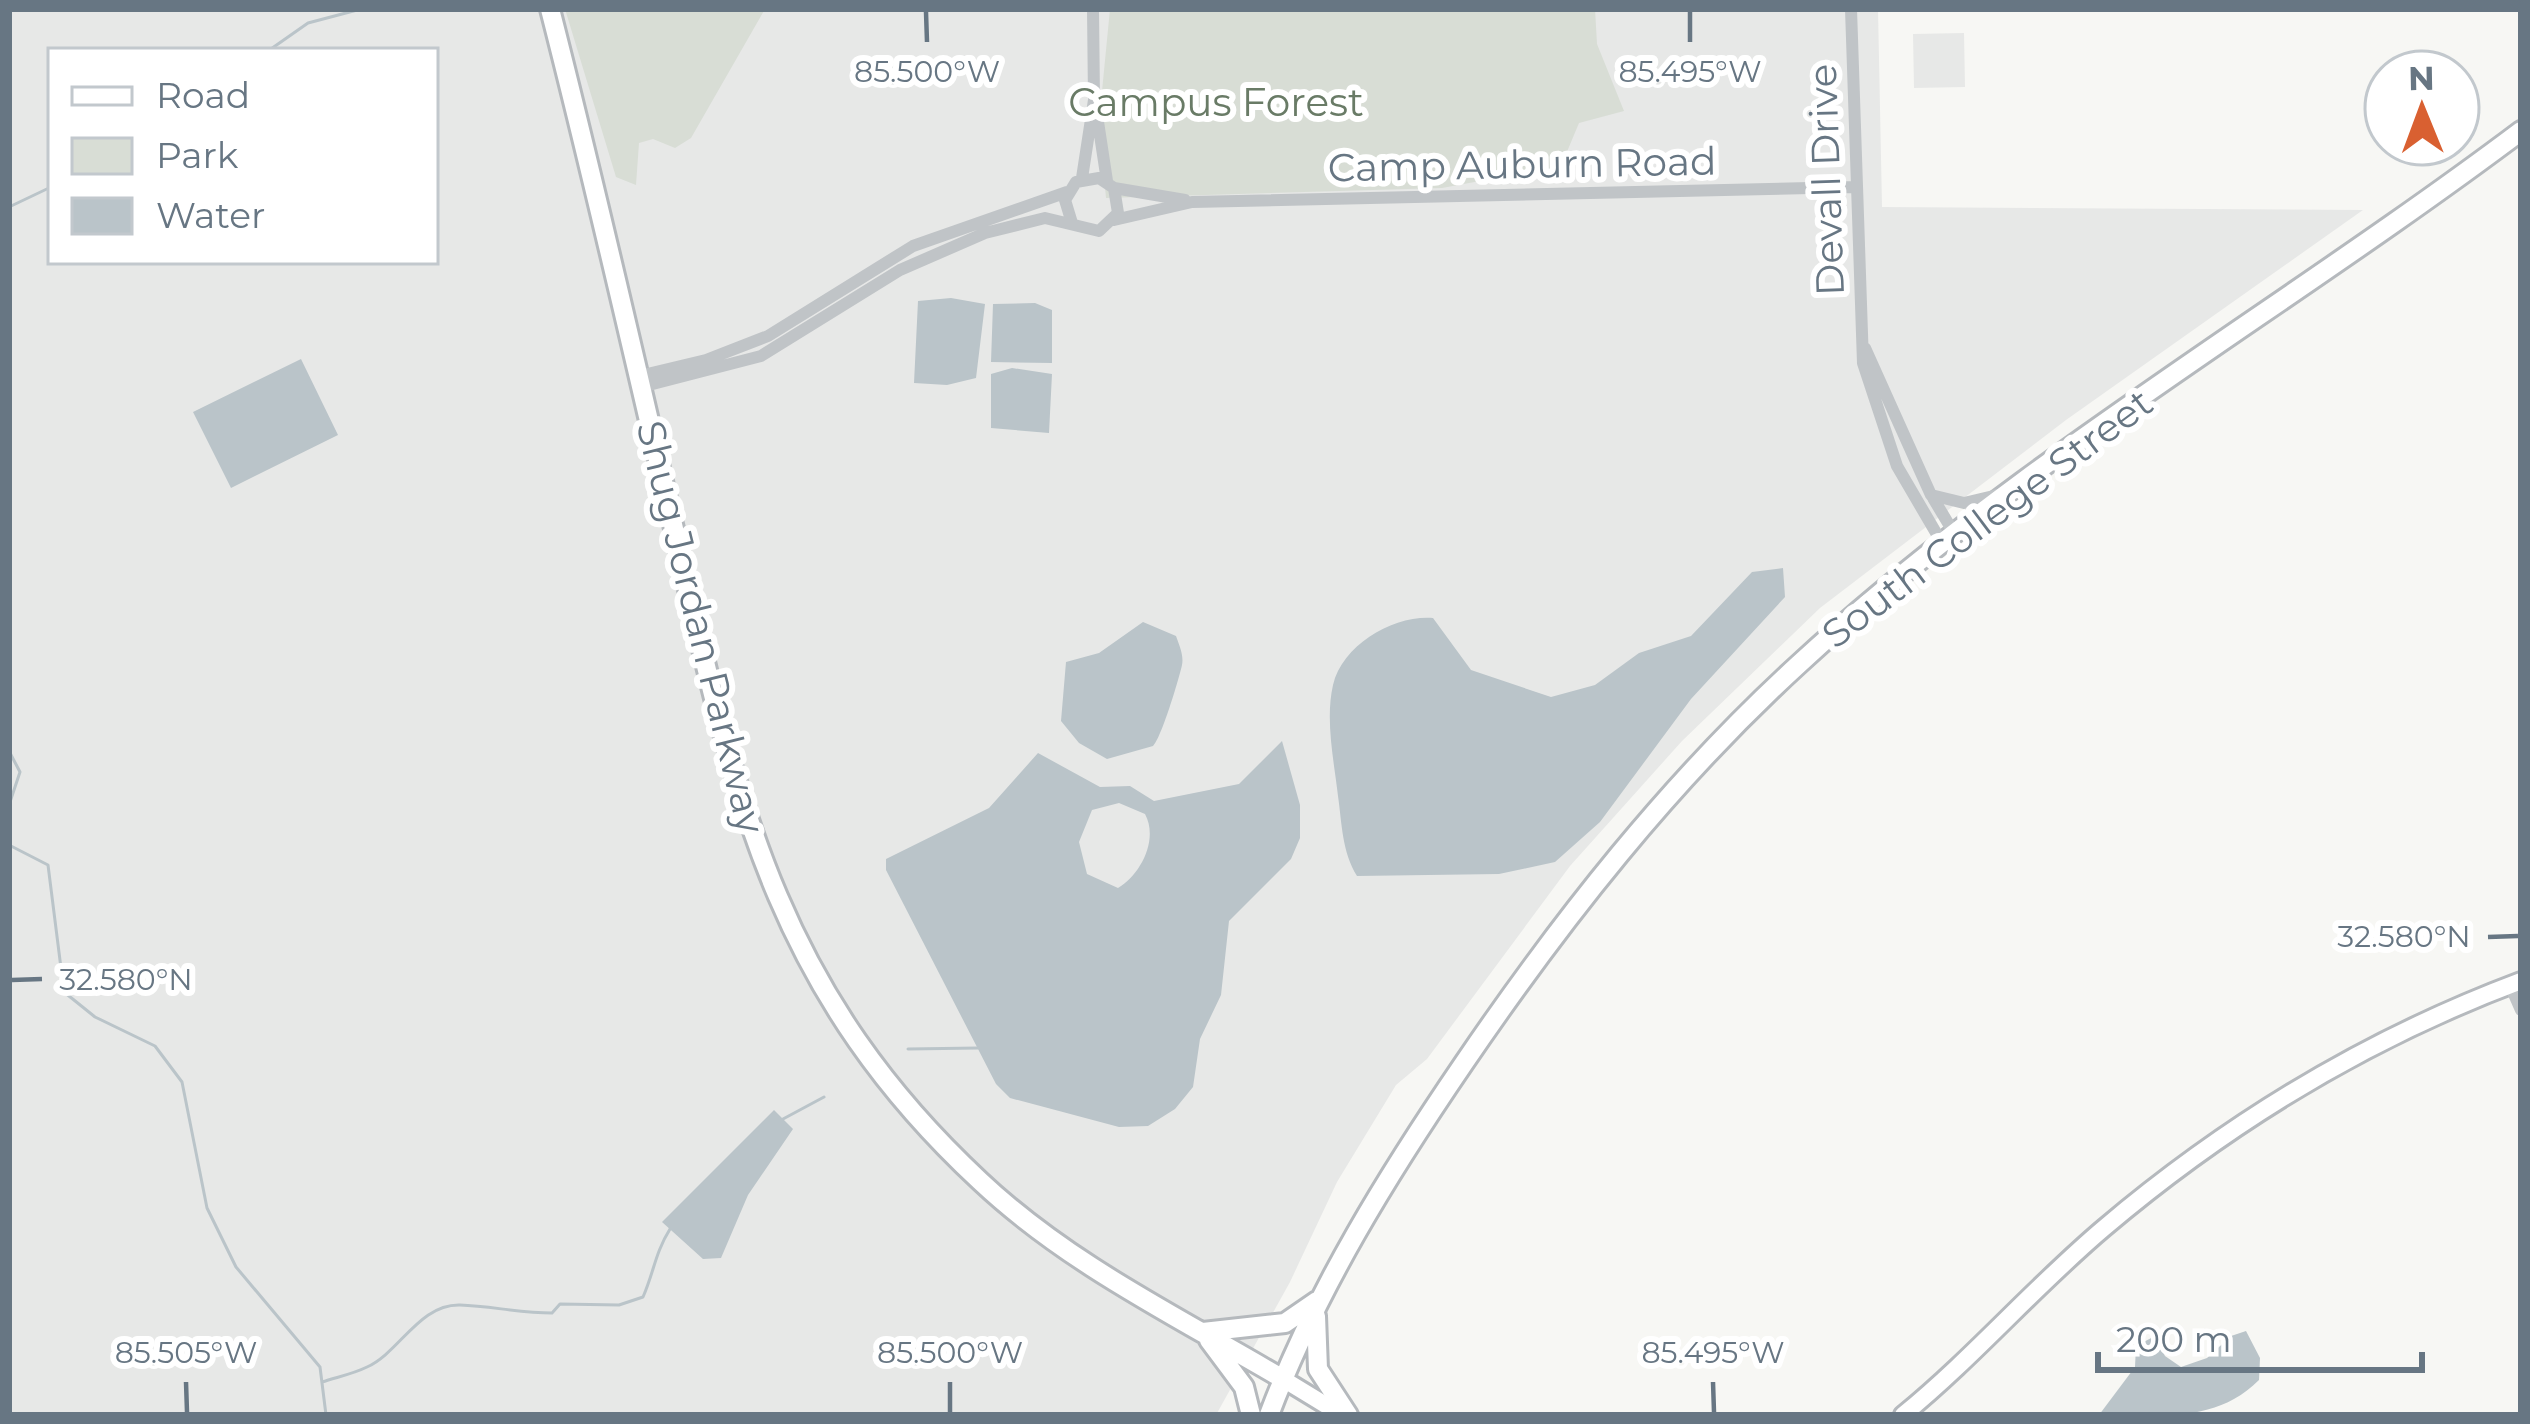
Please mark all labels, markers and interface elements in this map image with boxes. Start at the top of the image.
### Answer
legend [48,48,438,264]
north arrow [2362,48,2482,168]
text: 85.500°W [854,53,1000,90]
text: 85.495°W [1618,53,1762,90]
text: N [2408,58,2435,98]
street label: Devall Drive [1798,63,1854,297]
text: Road [156,73,250,117]
park label: Campus Forest [1068,78,1364,126]
text: Park [156,133,239,177]
street label: Camp Auburn Road [1327,137,1717,191]
text: Water [156,193,265,237]
street label: South College Street [1812,378,2162,658]
street label: Shug Jordan Parkway [626,416,776,839]
text: 32.580°N [2337,918,2471,955]
text: 32.580°N [59,961,193,998]
scale bar [2098,1298,2422,1372]
text: 200 m [2116,1317,2232,1361]
text: 85.505°W [115,1334,257,1371]
text: 85.500°W [877,1334,1023,1371]
text: 85.495°W [1641,1334,1785,1371]

